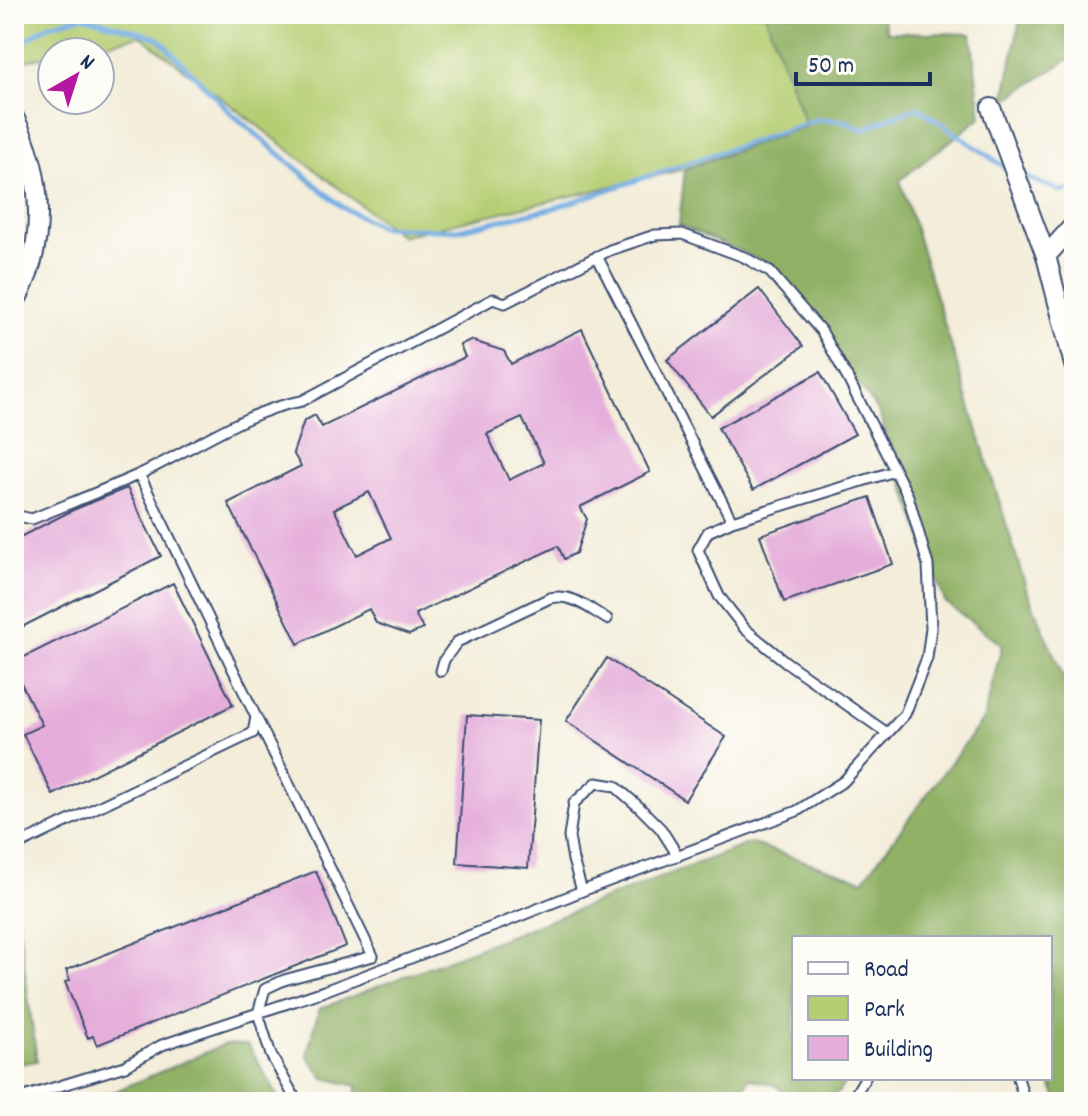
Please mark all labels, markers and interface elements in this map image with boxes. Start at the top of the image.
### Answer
north arrow [36,36,116,116]
scale bar [796,36,930,86]
text: N [72,48,100,79]
text: 50 m [808,50,854,84]
legend [792,936,1052,1080]
text: Road [864,954,909,988]
text: Park [864,994,905,1028]
text: Building [864,1034,933,1068]

